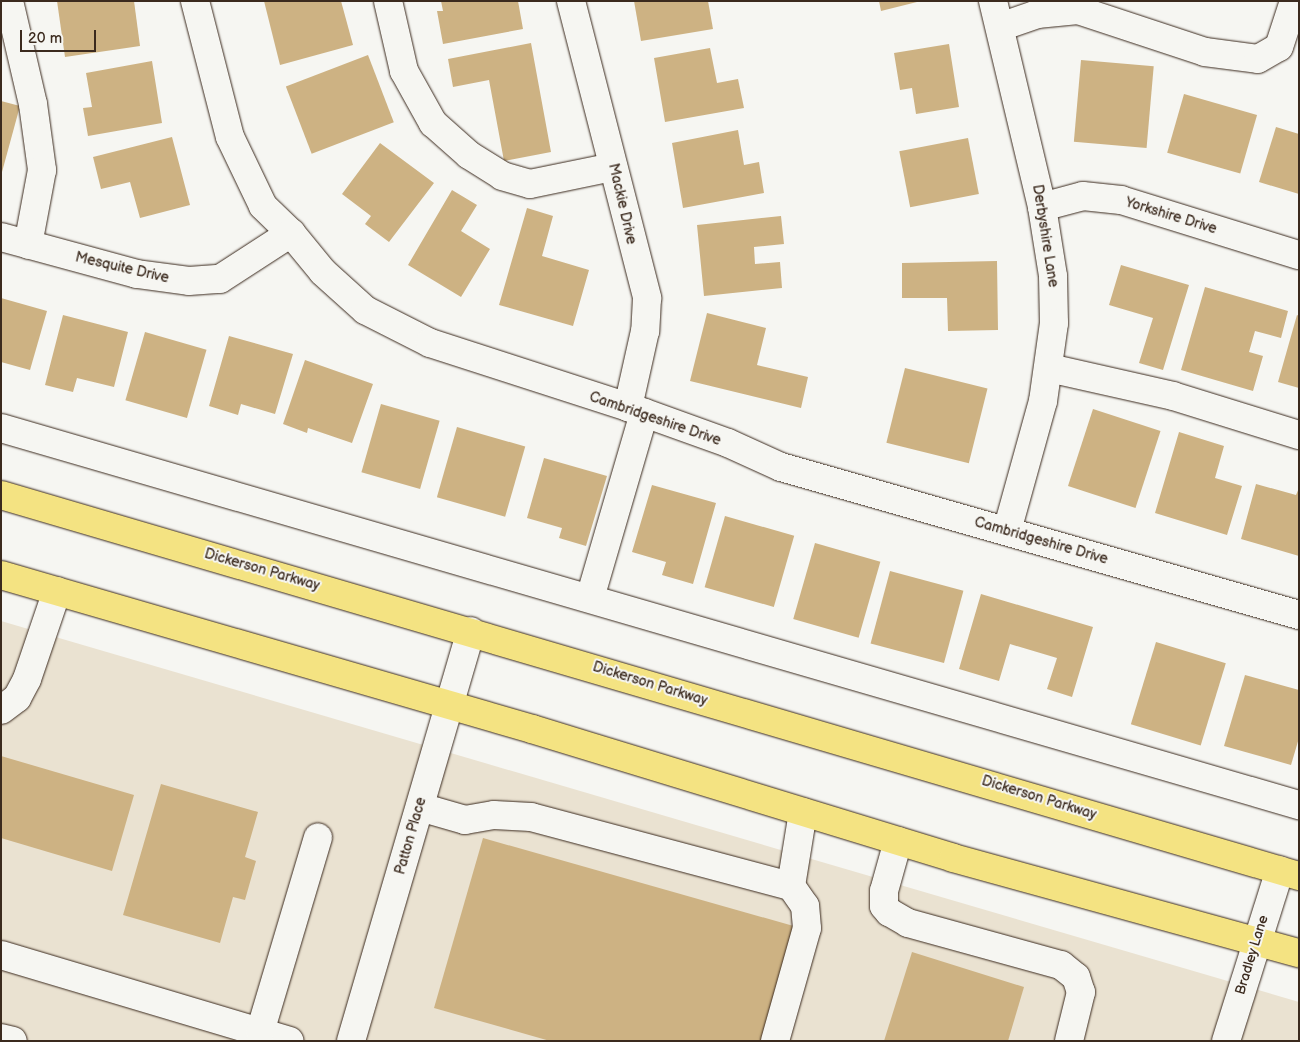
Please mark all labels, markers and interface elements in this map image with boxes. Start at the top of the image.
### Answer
scale bar [22,20,99,52]
text: 20 m [28,29,62,48]
street label: Mackie Drive [605,162,639,246]
street label: Derbyshire Lane [1029,183,1061,289]
street label: Yorkshire Drive [1123,194,1219,238]
street label: Mesquite Drive [74,249,170,287]
street label: Cambridgeshire Drive [587,389,723,449]
street label: Cambridgeshire Drive [972,514,1110,568]
street label: Dickerson Parkway [202,546,322,594]
street label: Dickerson Parkway [591,659,709,709]
street label: Dickerson Parkway [980,773,1098,823]
street label: Patton Place [392,795,430,877]
street label: Bradley Lane [1232,913,1272,997]

